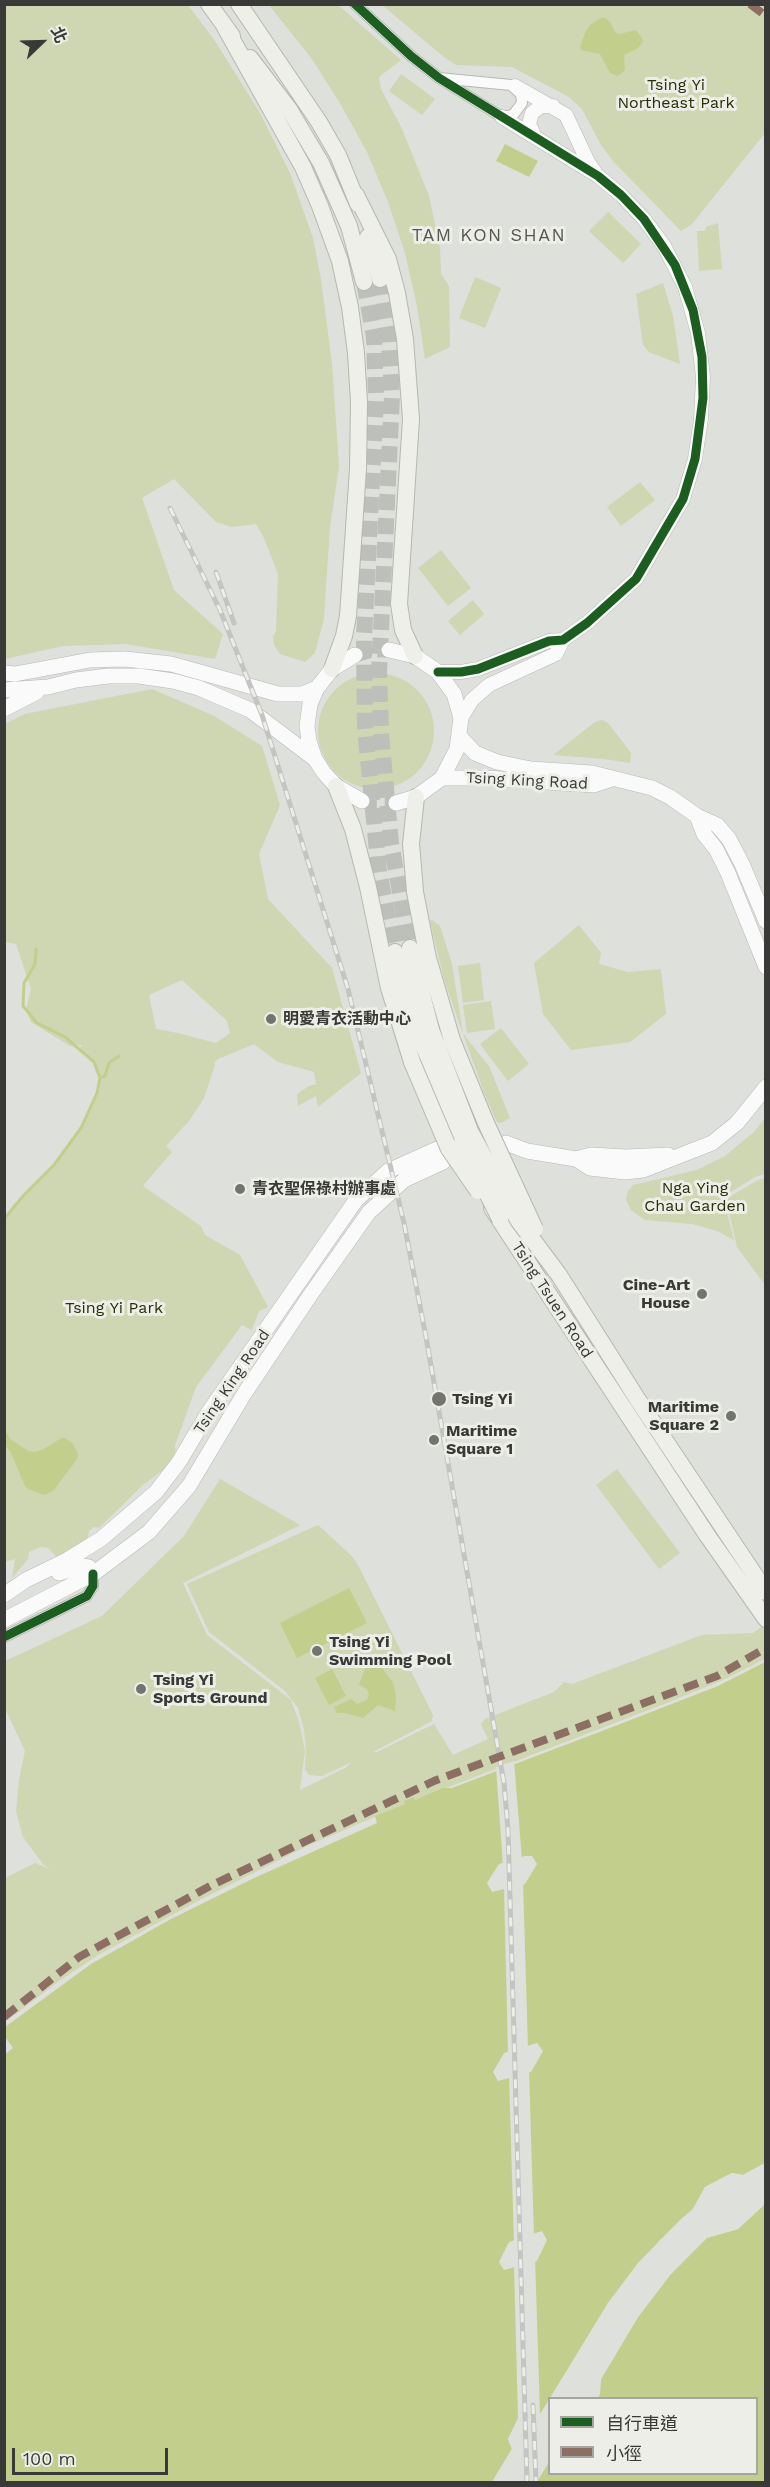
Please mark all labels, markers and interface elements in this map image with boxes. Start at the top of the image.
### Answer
north arrow [12,12,72,72]
text: 北 [47,24,71,46]
park label: Tsing Yi Northeast Park [617,75,735,113]
district label: TAM KON SHAN [412,225,566,247]
street label: Tsing King Road [465,768,589,794]
place label: 明愛青衣活動中心 [283,1009,411,1029]
marker: 明愛青衣活動中心 [264,1012,278,1026]
park label: Nga Ying Chau Garden [644,1178,746,1216]
place label: 青衣聖保祿村辦事處 [252,1179,396,1199]
marker: 青衣聖保祿村辦事處 [233,1182,247,1196]
street label: Tsing Tsuen Road [507,1238,597,1362]
place label: Cine-Art House [623,1275,690,1313]
marker: Cine-Art House [695,1287,709,1301]
park label: Tsing Yi Park [65,1298,163,1318]
street label: Tsing King Road [190,1326,274,1438]
place label: Tsing Yi [452,1389,513,1409]
marker: Tsing Yi [430,1390,448,1408]
place label: Maritime Square 2 [648,1397,719,1435]
marker: Maritime Square 2 [724,1409,738,1423]
place label: Maritime Square 1 [446,1421,517,1459]
marker: Maritime Square 1 [427,1433,441,1447]
place label: Tsing Yi Swimming Pool [329,1632,451,1670]
marker: Tsing Yi Swimming Pool [310,1644,324,1658]
place label: Tsing Yi Sports Ground [153,1670,267,1708]
marker: Tsing Yi Sports Ground [134,1682,148,1696]
legend [548,2397,758,2475]
text: 自行車道 [606,2413,678,2434]
scale bar [15,2436,171,2474]
text: 小徑 [606,2443,642,2464]
text: 100 m [23,2448,76,2469]

